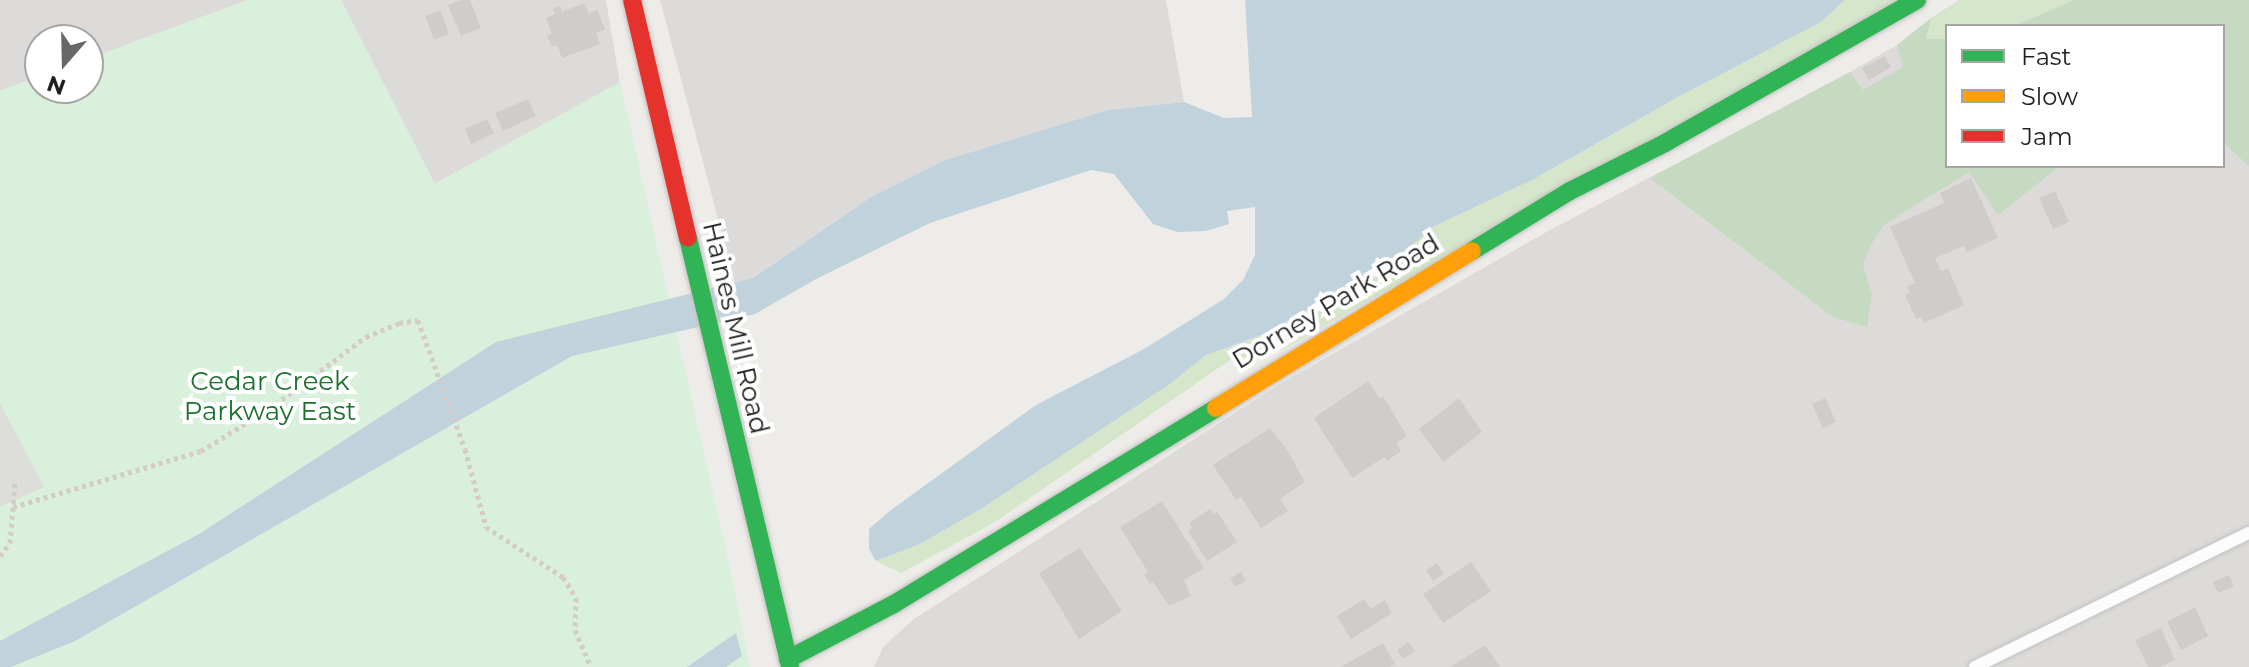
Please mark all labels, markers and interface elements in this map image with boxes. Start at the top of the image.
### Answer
north arrow [24,24,104,104]
legend [1945,24,2225,168]
text: Fast [2021,42,2071,71]
text: N [43,69,69,101]
text: Slow [2021,82,2078,111]
text: Jam [2021,122,2073,151]
street label: Haines Mill Road [695,219,775,437]
street label: Dorney Park Road [1227,228,1445,376]
park label: Cedar Creek Parkway East [184,366,356,428]

